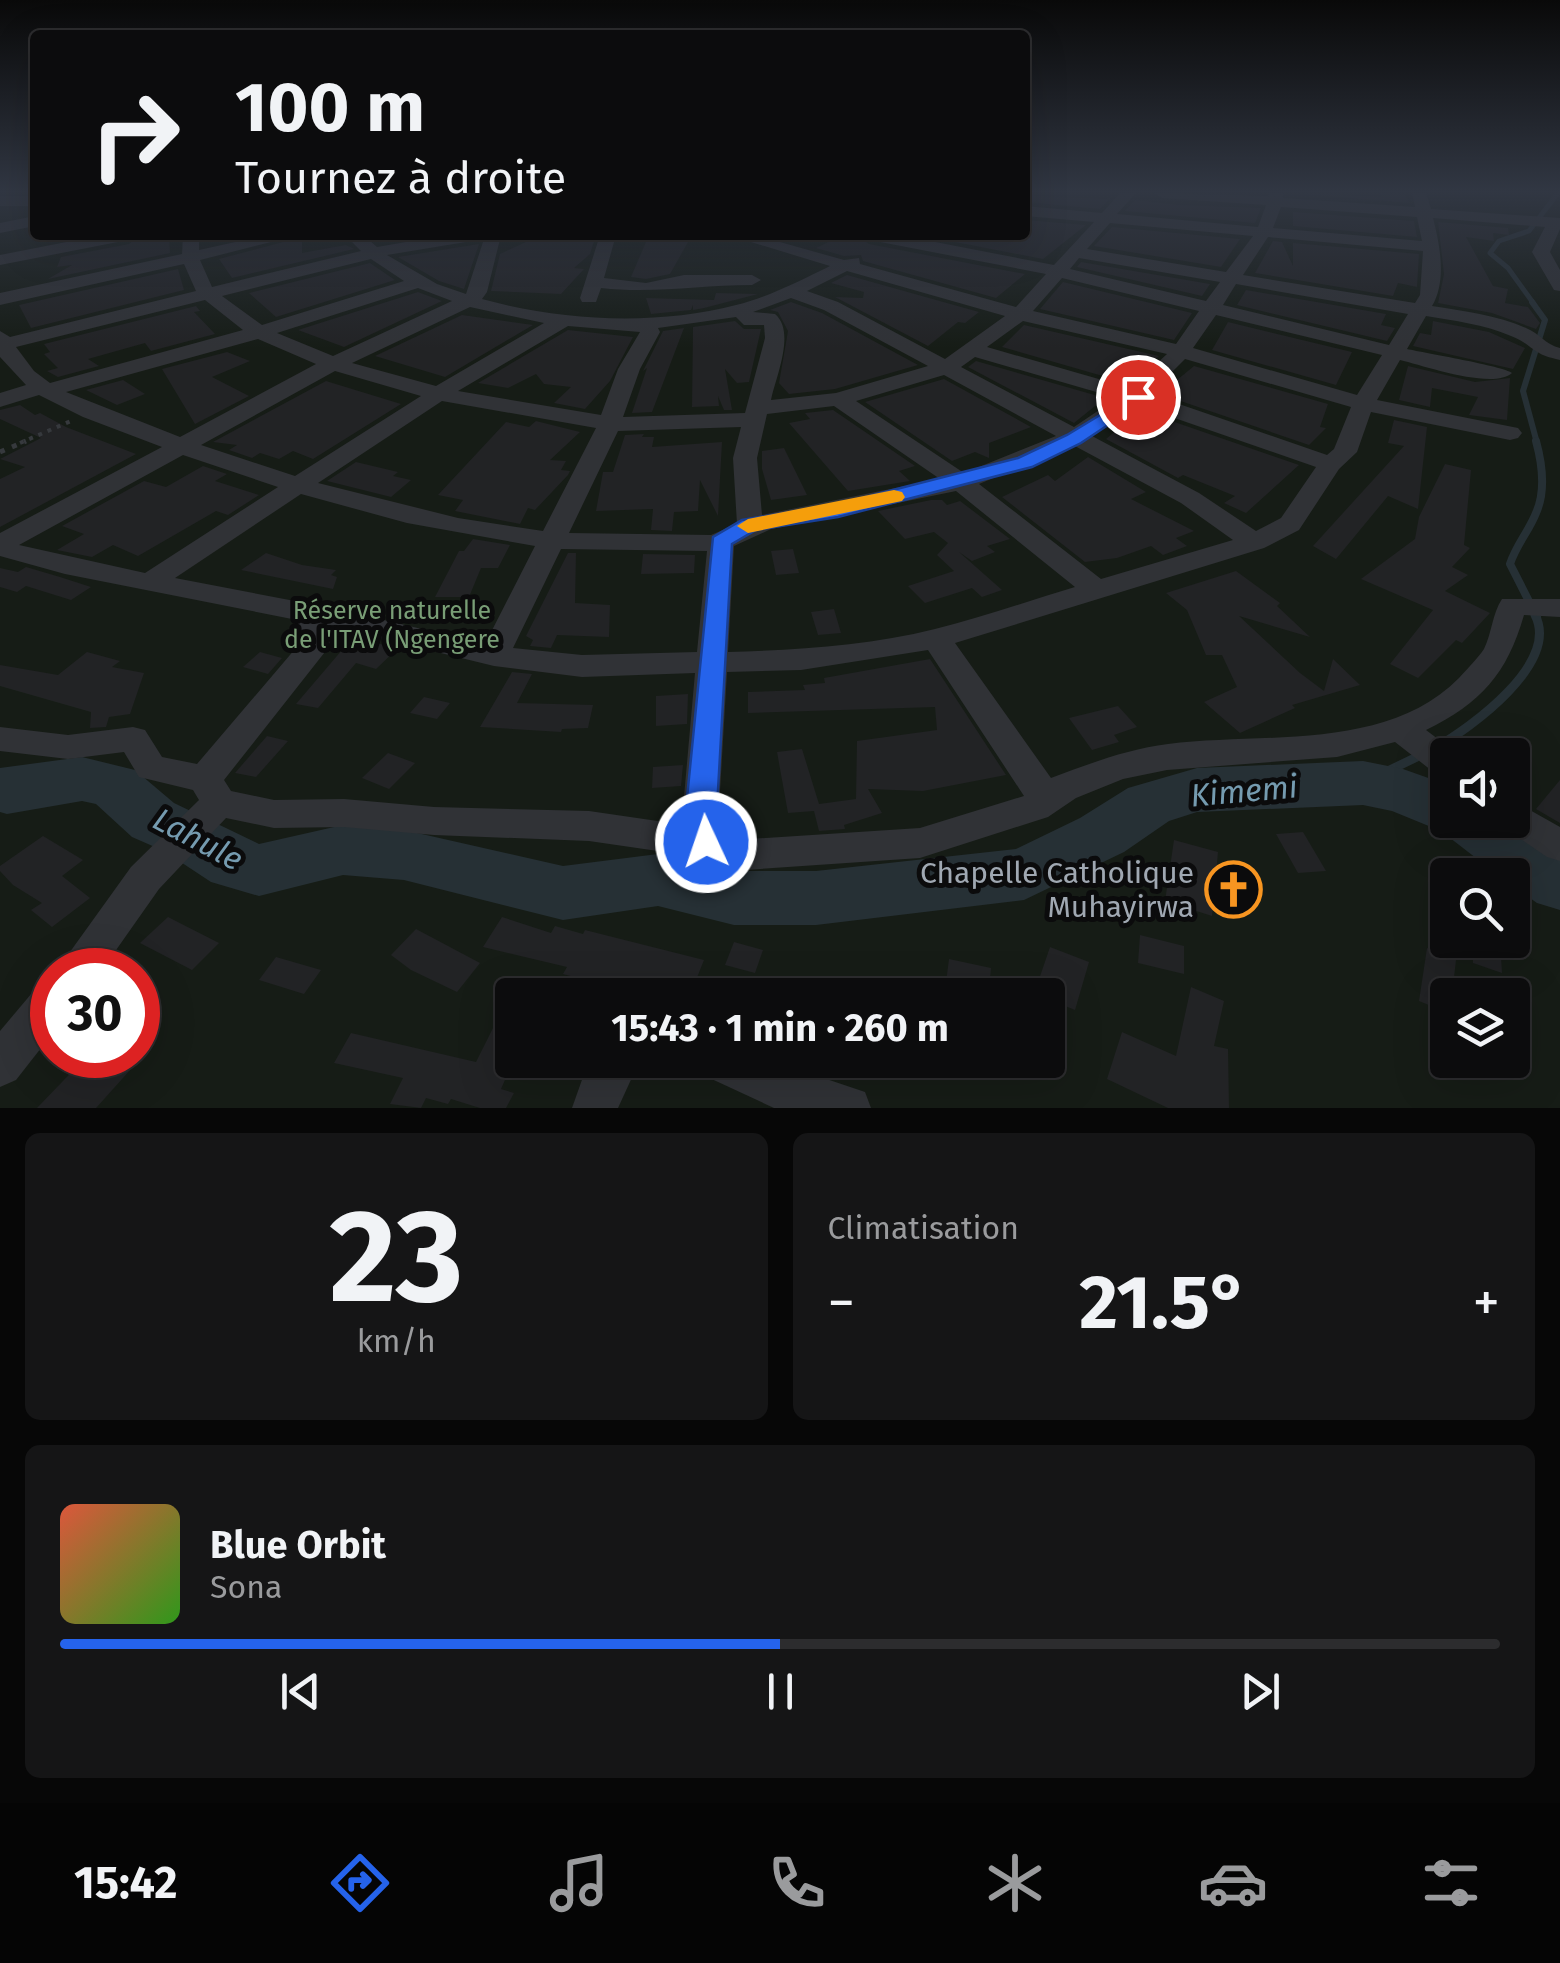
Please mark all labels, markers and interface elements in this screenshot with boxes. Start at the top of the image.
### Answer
text: 100 m [235,66,425,150]
icon: right [70,70,200,200]
text: Tournez à droite [235,151,566,205]
pin [1096,355,1181,440]
icon: arrive [1111,370,1166,425]
park label: Réserve naturelle de l'ITAV (Ngengere [284,596,500,655]
map controls [1430,738,1530,1078]
button: sound [1430,738,1530,838]
water label: Kimemi [1189,767,1299,815]
position arrow [654,790,758,894]
water label: Lahule [147,800,249,878]
place label: Chapelle Catholique Muhayirwa [920,855,1194,925]
button: search [1430,858,1530,958]
church icon: Chapelle Catholique Muhayirwa [1203,860,1263,920]
speed limit sign: 30 [30,948,160,1078]
button: layers [1430,978,1530,1078]
text: 15:43 · 1 min · 260 m [611,1005,949,1051]
text: 23 [329,1179,463,1335]
text: Climatisation [828,1209,1019,1247]
text: 21.5° [1079,1258,1248,1348]
text: − [828,1270,855,1336]
text: + [1473,1270,1500,1336]
text: km/h [357,1322,436,1360]
text: Blue Orbit [210,1522,386,1568]
text: Sona [210,1568,282,1606]
icon: previous [273,1664,328,1719]
icon: pause [753,1664,808,1719]
icon: next [1233,1664,1288,1719]
icon: directions [325,1848,395,1918]
icon: music [544,1848,614,1918]
icon: phone [762,1848,832,1918]
icon: climate [980,1848,1050,1918]
icon: car [1198,1848,1268,1918]
icon: filters [1416,1848,1486,1918]
text: 15:42 [74,1856,177,1910]

